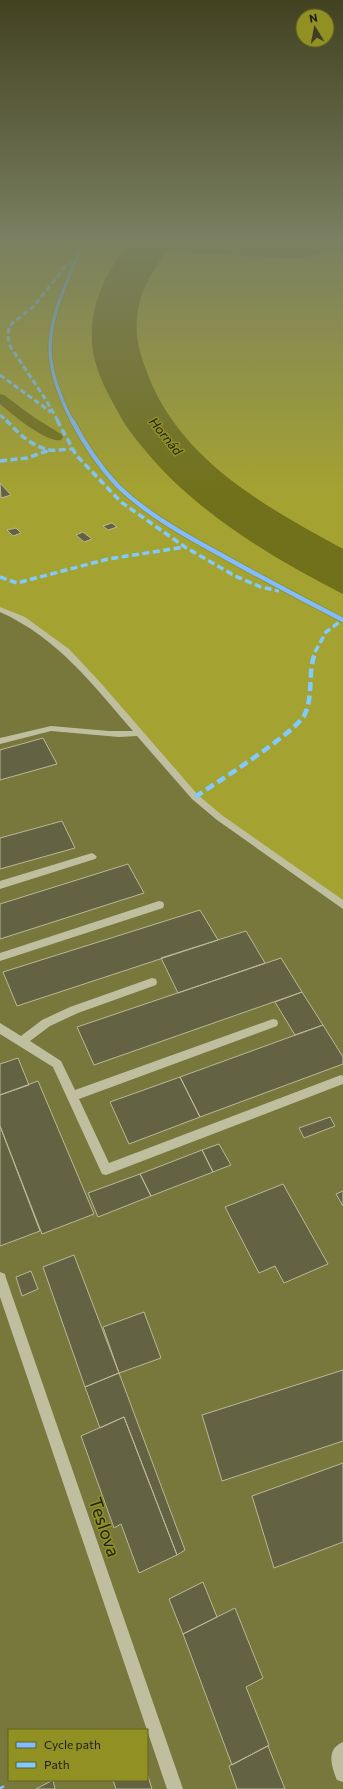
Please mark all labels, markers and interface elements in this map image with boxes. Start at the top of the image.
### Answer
north arrow [295,8,335,48]
text: N [308,11,318,25]
water label: Hornád [146,414,186,459]
street label: Teslova [85,1494,125,1560]
legend [8,1729,148,1781]
text: Cycle path [44,1737,101,1751]
text: Path [44,1757,70,1771]

